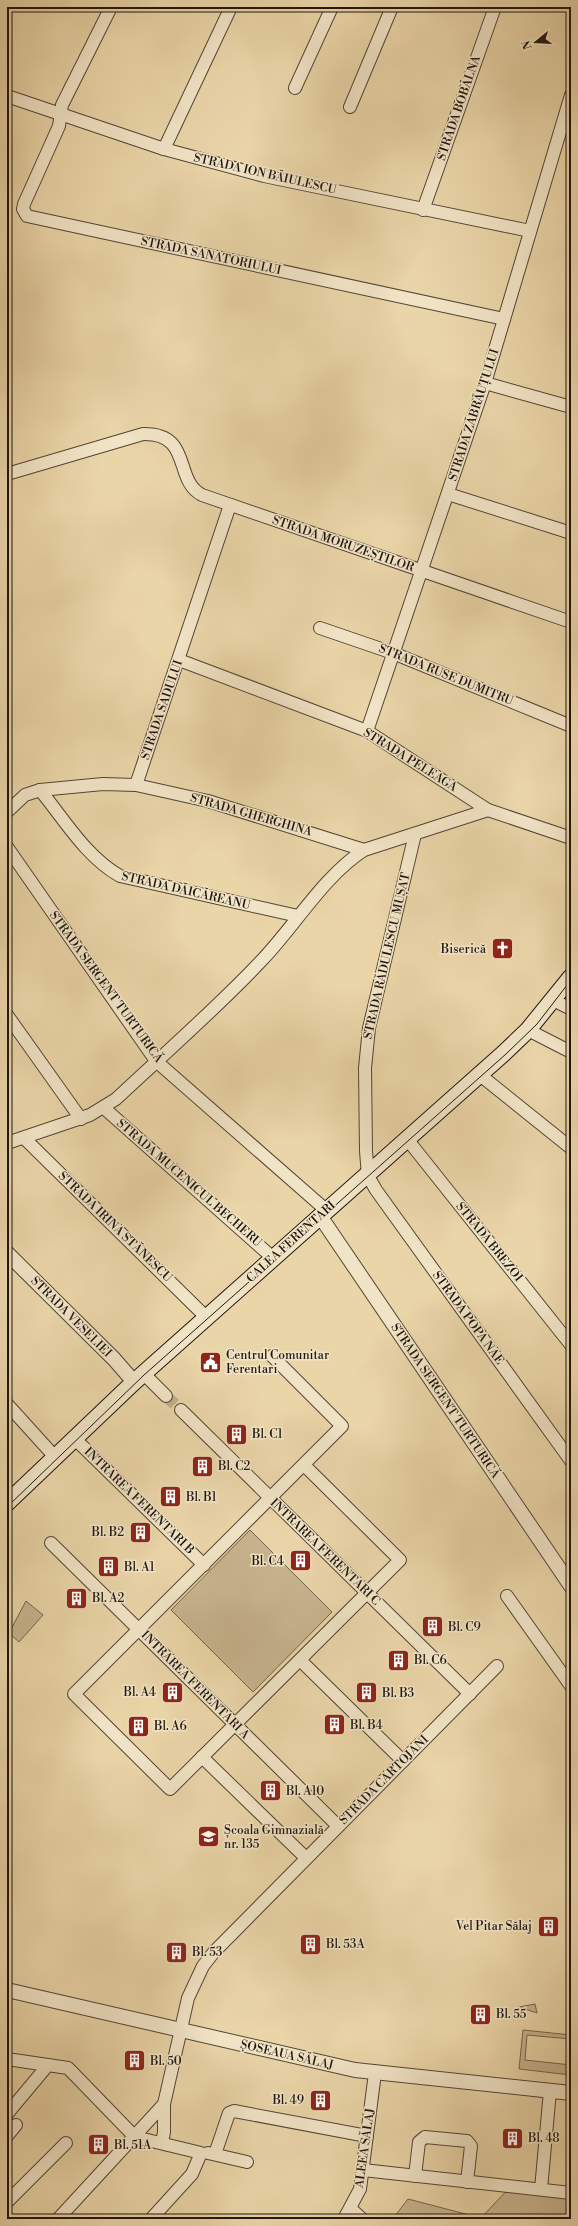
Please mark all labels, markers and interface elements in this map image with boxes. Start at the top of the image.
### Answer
north arrow [516,22,556,62]
text: N [519,38,535,51]
street label: STRADA BOBÂLNA [432,52,484,162]
street label: STRADA ION BĂIULESCU [192,148,338,198]
street label: STRADA SANATORIULUI [139,234,283,278]
street label: STRADA ZĂBRĂUȚULUI [444,346,503,483]
street label: STRADA MORUZEȘTILOR [270,513,417,576]
street label: STRADA RUSE DUMITRU [377,641,516,709]
street label: STRADA SADULUI [138,658,186,762]
street label: STRADA PELEAGA [360,725,460,795]
street label: STRADA GHERGHINA [188,790,314,840]
street label: STRADA DĂICĂREANU [120,867,253,913]
street label: STRADA RĂDULESCU MUȘAT [359,870,414,1041]
street label: STRADA SERGENT TURTURICĂ [46,907,168,1066]
church icon: Biserică [489,936,515,962]
place label: Biserică [440,942,487,957]
street label: STRADA MUCENICUL BECHERU [113,1116,265,1250]
street label: STRADA IRINA STĂNESCU [55,1167,177,1285]
street label: CALEA FERENTARI [243,1198,339,1286]
street label: STRADA BREZOI [452,1199,526,1285]
street label: STRADA POPA NAE [429,1268,507,1368]
street label: STRADA VESELIEI [27,1273,115,1361]
street label: STRADA SERGENT TURTURICĂ [387,1319,505,1482]
place label: Centrul Comunitar Ferentari [226,1348,329,1377]
public building icon: Centrul Comunitar Ferentari [198,1349,224,1375]
building icon: Bl. C1 [224,1421,250,1447]
place label: Bl. C1 [251,1427,283,1442]
street label: INTRAREA FERENTARI B [81,1444,197,1558]
building icon: Bl. C2 [190,1453,216,1479]
place label: Bl. C2 [217,1459,250,1474]
building icon: Bl. B1 [157,1484,183,1510]
place label: Bl. B1 [185,1490,218,1505]
street label: INTRAREA FERENTARI C [267,1495,383,1609]
building icon: Bl. B2 [127,1519,153,1545]
place label: Bl. B2 [91,1525,124,1540]
building icon: Bl. C4 [287,1548,313,1574]
building icon: Bl. A1 [95,1554,121,1580]
place label: Bl. C4 [250,1554,284,1569]
place label: Bl. A1 [123,1560,155,1575]
building icon: Bl. A2 [64,1585,90,1611]
place label: Bl. A2 [91,1591,124,1606]
building icon: Bl. C9 [419,1614,445,1640]
place label: Bl. C9 [447,1620,481,1635]
street label: INTRAREA FERENTARI A [138,1628,253,1743]
building icon: Bl. C6 [386,1647,412,1673]
place label: Bl. C6 [413,1653,447,1668]
building icon: Bl. A4 [159,1679,185,1705]
building icon: Bl. B3 [354,1680,380,1706]
place label: Bl. A4 [122,1685,156,1700]
place label: Bl. B3 [381,1686,415,1701]
building icon: Bl. B4 [322,1712,348,1738]
building icon: Bl. A6 [126,1713,152,1739]
place label: Bl. B4 [349,1718,383,1733]
place label: Bl. A6 [153,1719,187,1734]
street label: STRADA CARTOJANI [336,1732,432,1828]
building icon: Bl. A10 [257,1778,283,1804]
place label: Bl. A10 [285,1784,324,1799]
place label: Școala Gimnazială nr. 135 [224,1823,325,1852]
school or university icon: Școala Gimnazială nr. 135 [195,1824,221,1850]
building icon: Vel Pitar Sălaj [535,1913,561,1939]
place label: Vel Pitar Sălaj [455,1919,532,1934]
building icon: Bl. 53A [297,1931,323,1957]
place label: Bl. 53A [325,1937,365,1952]
building icon: Bl. 53 [163,1939,189,1965]
place label: Bl. 53 [191,1945,223,1960]
building icon: Bl. 55 [468,2001,494,2027]
place label: Bl. 55 [495,2007,527,2022]
street label: ȘOSEAUA SĂLAJ [239,2035,336,2073]
building icon: Bl. 50 [122,2048,148,2074]
place label: Bl. 50 [149,2054,182,2069]
building icon: Bl. 49 [307,2087,333,2113]
place label: Bl. 49 [271,2093,304,2108]
street label: ALEEA SĂLAJ [350,2107,378,2190]
building icon: Bl. 48 [500,2125,526,2151]
place label: Bl. 48 [527,2131,560,2146]
building icon: Bl. 51A [85,2132,111,2158]
place label: Bl. 51A [113,2138,152,2153]

